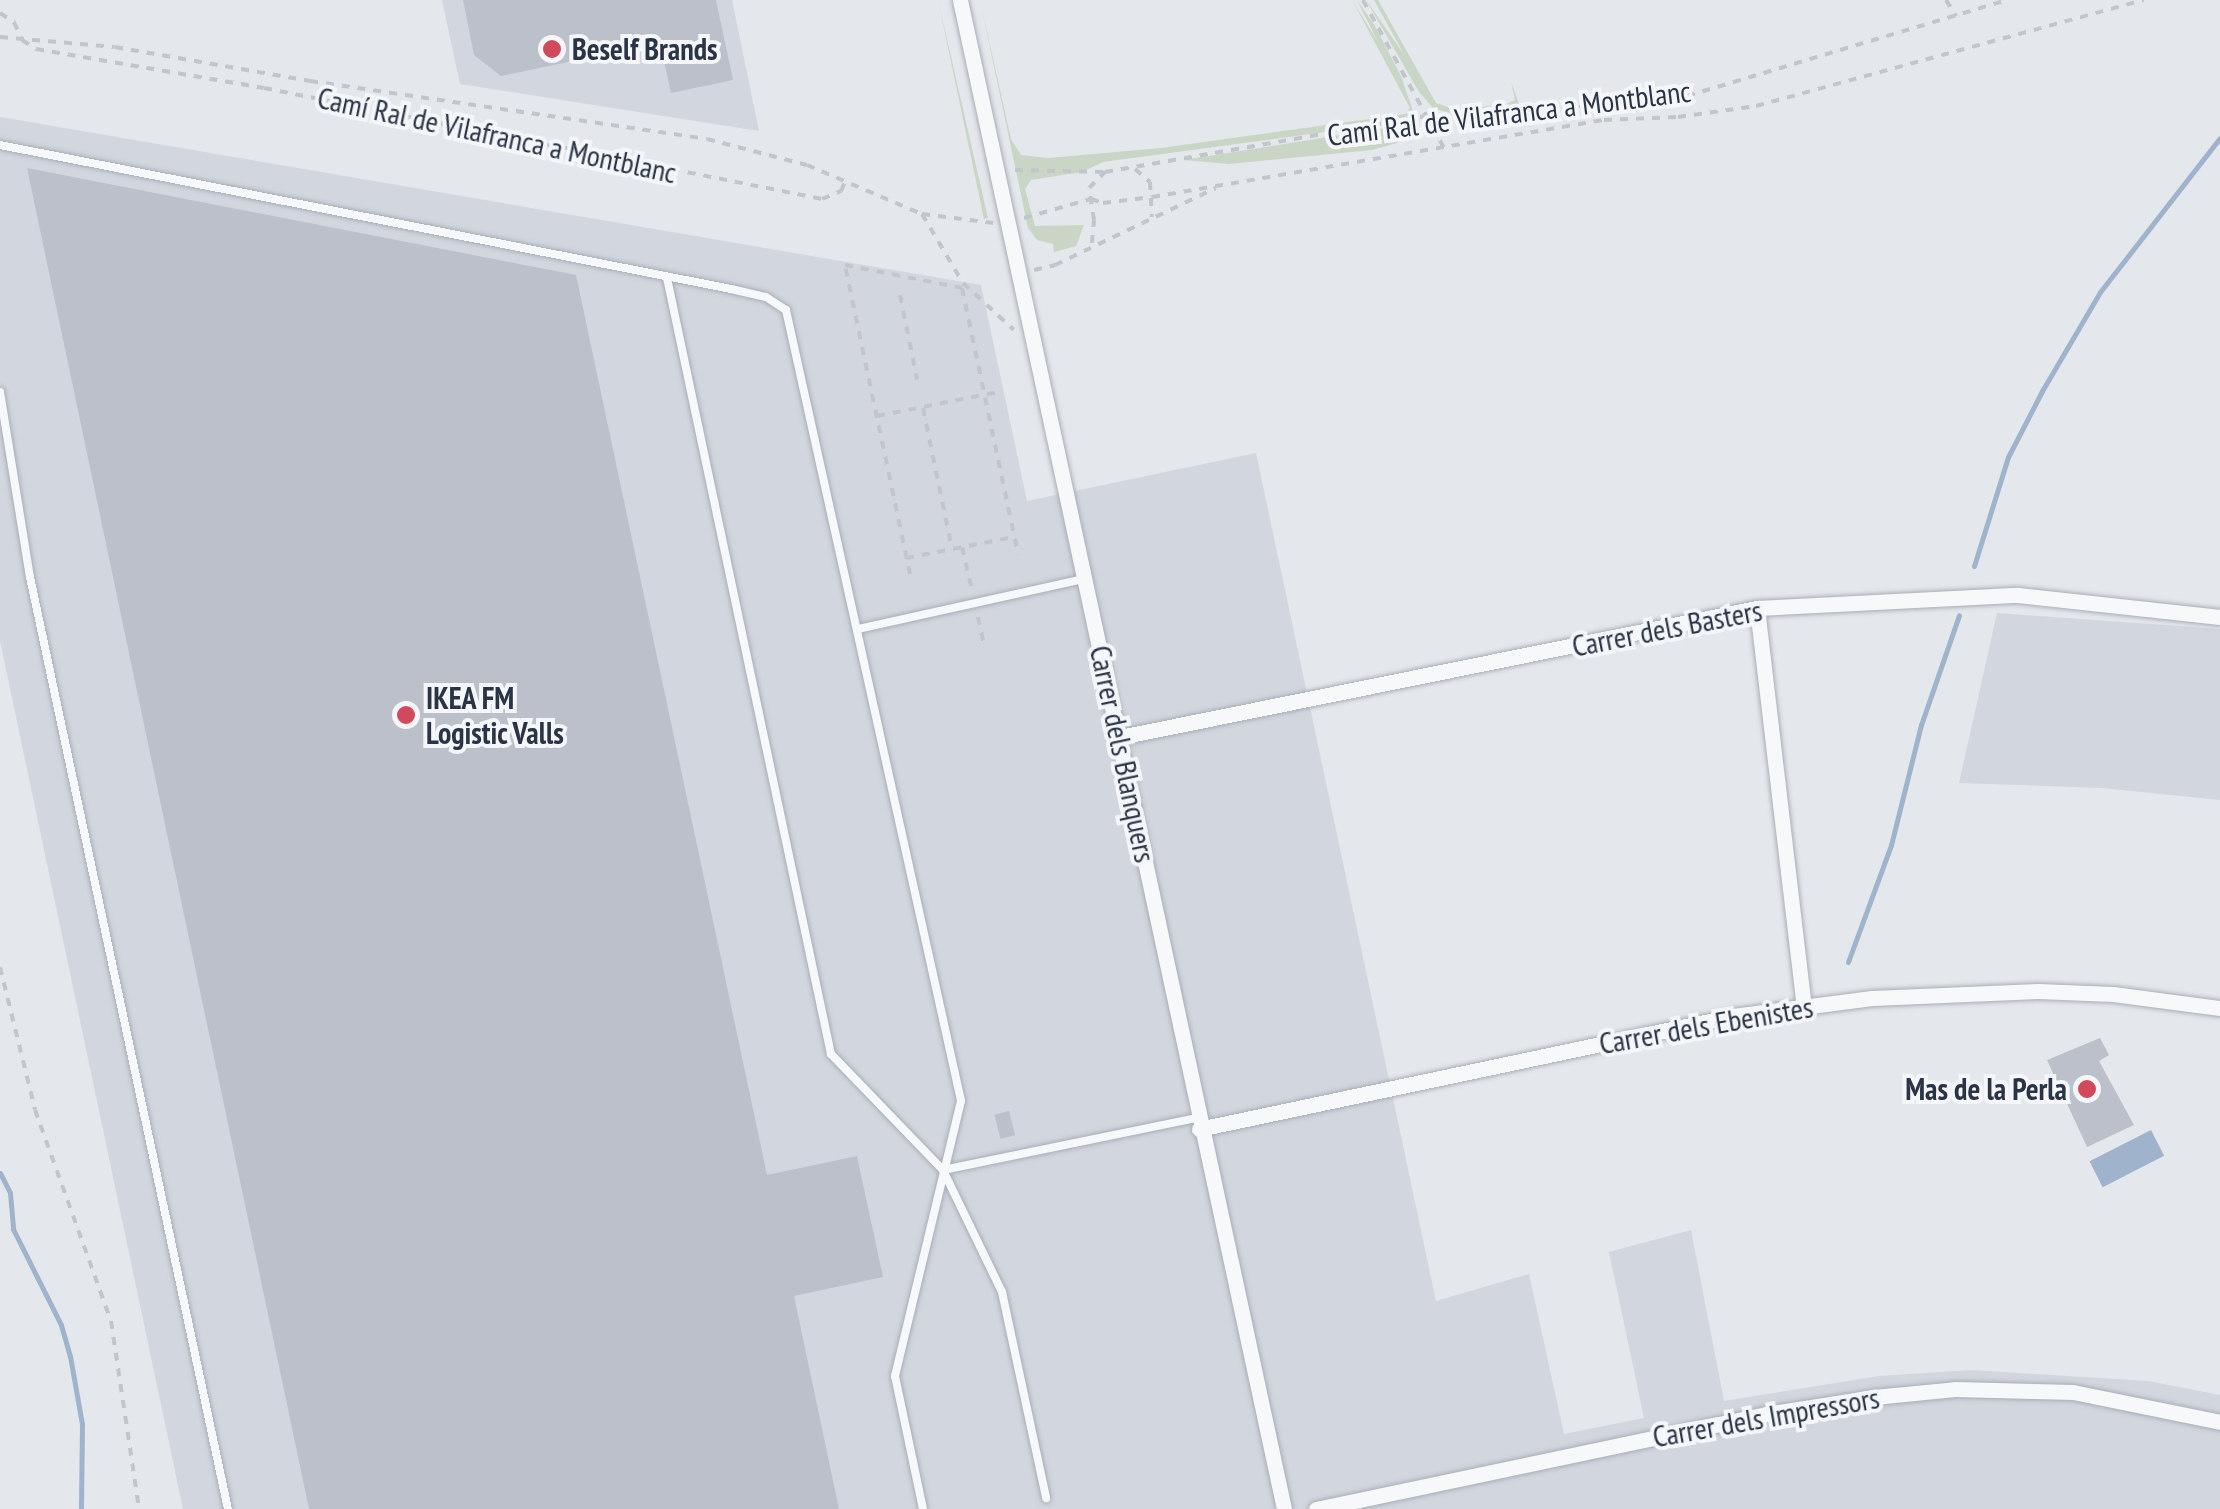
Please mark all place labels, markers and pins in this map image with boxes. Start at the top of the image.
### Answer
place label: Beself Brands [572,31,718,67]
marker: Beself Brands [541,38,563,60]
place label: IKEA FM Logistic Valls [426,680,565,750]
marker: IKEA FM Logistic Valls [395,704,417,726]
place label: Mas de la Perla [1905,1071,2067,1107]
marker: Mas de la Perla [2076,1078,2098,1100]

